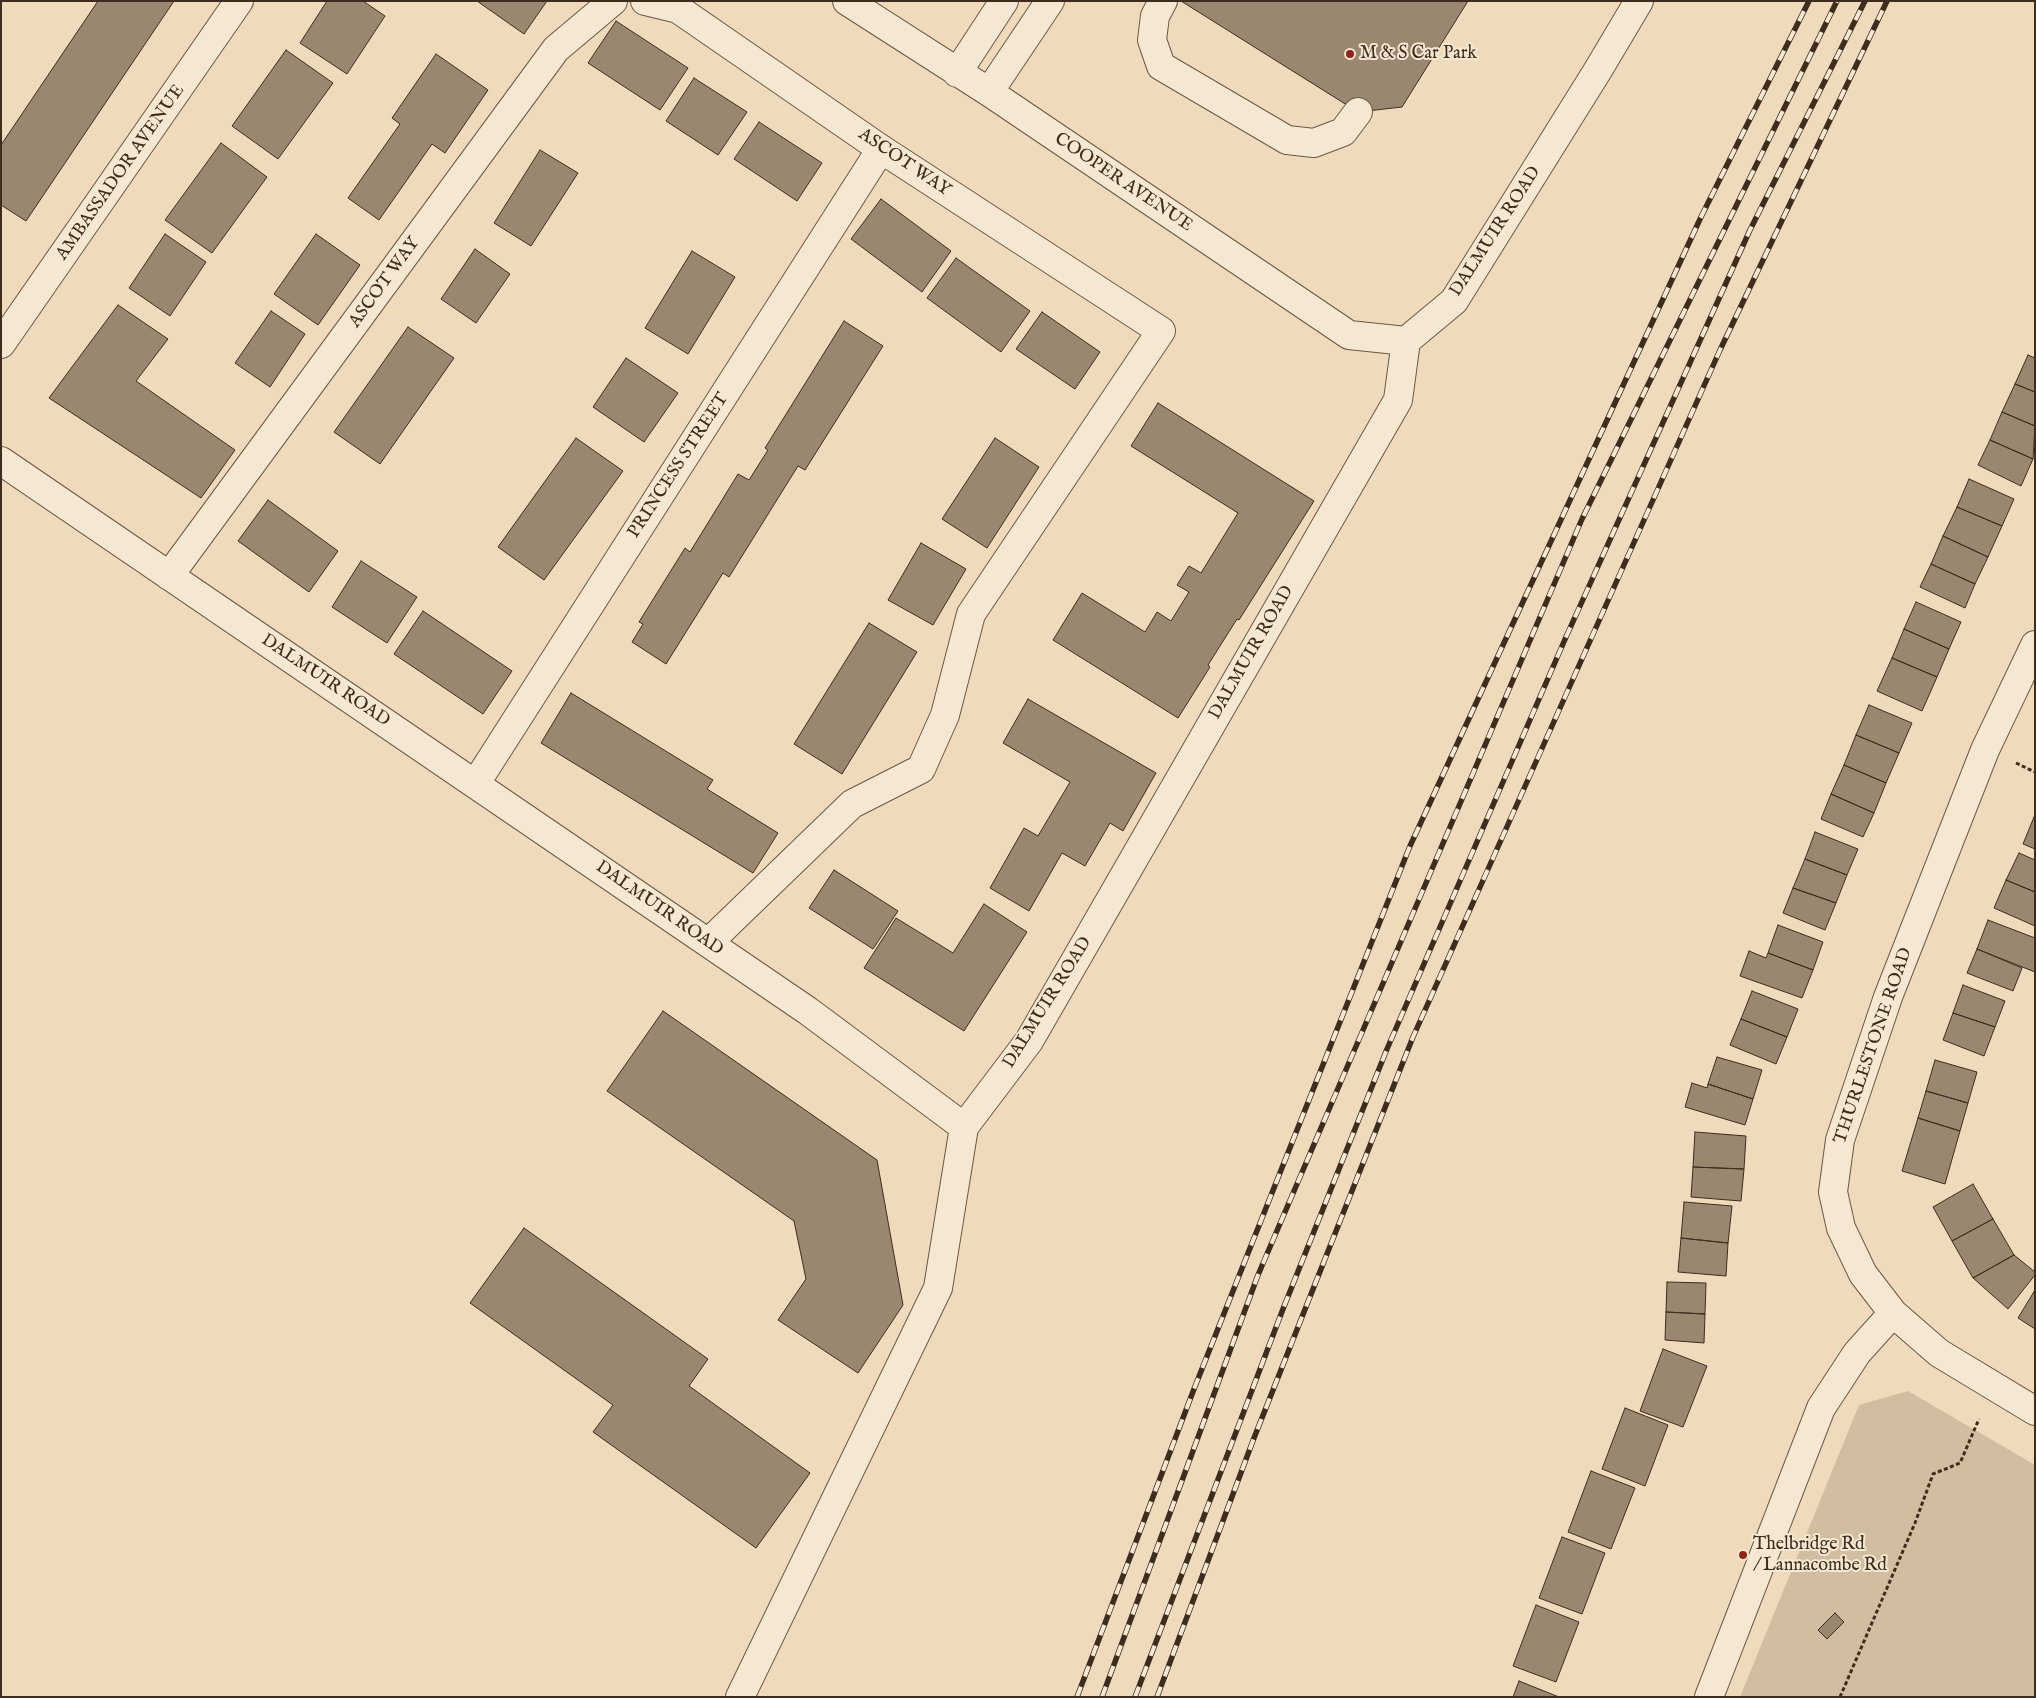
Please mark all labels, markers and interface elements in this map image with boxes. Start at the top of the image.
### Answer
place label: M & S Car Park [1360,43,1477,65]
marker: M & S Car Park [1344,48,1356,60]
street label: AMBASSADOR AVENUE [52,81,190,265]
street label: ASCOT WAY [854,124,954,202]
street label: COOPER AVENUE [1050,129,1196,237]
street label: DALMUIR ROAD [1446,163,1546,301]
street label: ASCOT WAY [345,233,425,333]
street label: PRINCESS STREET [624,389,734,543]
street label: DALMUIR ROAD [1205,582,1299,724]
street label: DALMUIR ROAD [256,630,394,732]
street label: DALMUIR ROAD [591,857,727,961]
street label: DALMUIR ROAD [999,933,1097,1073]
street label: THURLESTONE ROAD [1830,945,1918,1147]
place label: Thelbridge Rd / Lannacombe Rd [1753,1534,1887,1576]
marker: Thelbridge Rd / Lannacombe Rd [1737,1549,1749,1561]

